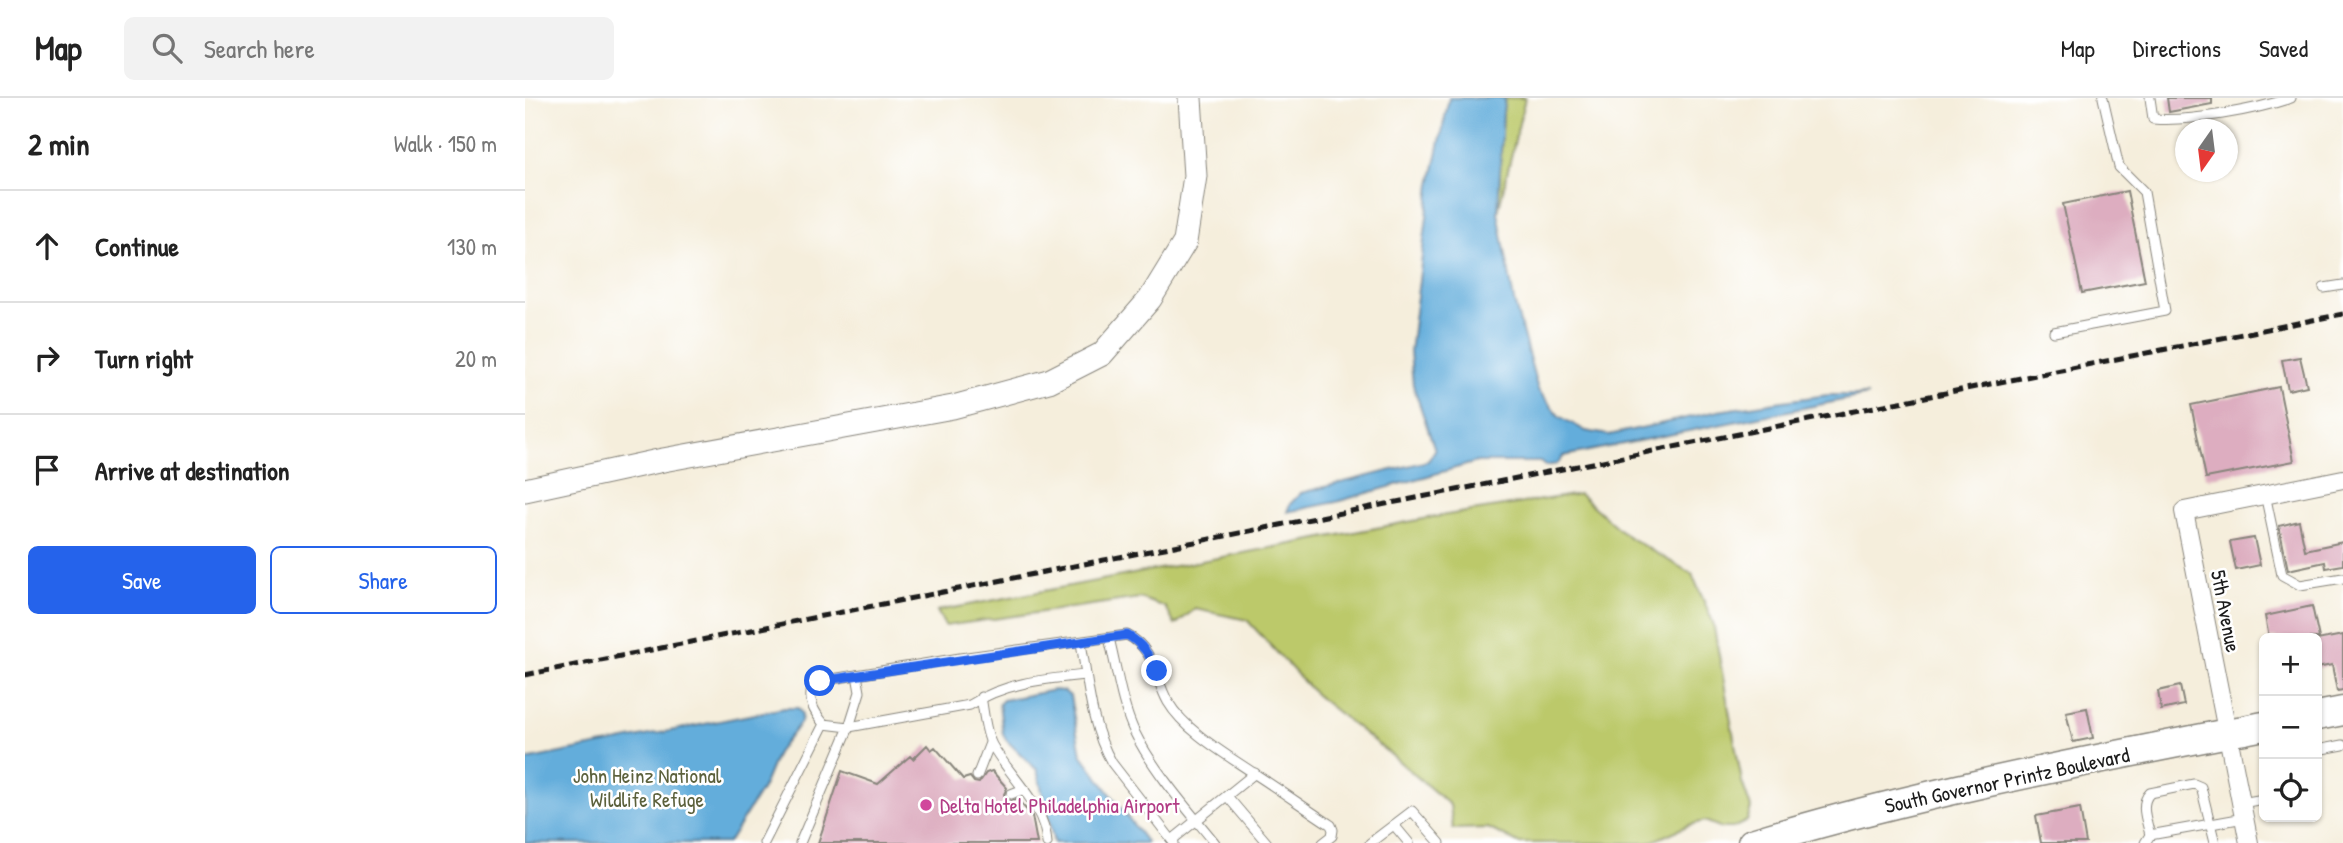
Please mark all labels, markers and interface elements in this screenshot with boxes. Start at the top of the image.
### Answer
search box [124,17,614,80]
text: Map [35,26,82,70]
icon: search [148,29,186,67]
text: Search here [204,31,315,66]
text: Map [2061,32,2095,64]
text: Directions [2133,32,2221,64]
text: Saved [2259,32,2308,64]
north arrow [2175,119,2238,182]
text: 2 min [28,124,90,164]
text: Walk · 150 m [394,128,497,159]
icon: ahead [28,227,66,265]
text: Continue [95,229,179,264]
text: 130 m [447,231,497,262]
icon: right [28,339,66,377]
text: Turn right [95,341,193,376]
text: 20 m [455,343,497,374]
icon: arrive [28,451,66,489]
text: Arrive at destination [95,453,290,488]
button: Save [28,546,256,614]
button: Share [270,546,497,614]
street label: 5th Avenue [2204,567,2248,655]
map controls [2259,633,2322,822]
button: + [2259,633,2322,696]
route end [1141,655,1172,686]
route start [804,665,835,696]
button: − [2259,696,2322,759]
street label: South Governor Printz Boulevard [1882,740,2132,820]
button: locate [2259,759,2322,822]
park label: John Heinz National Wildlife Refuge [573,761,722,814]
place label: Delta Hotel Philadelphia Airport [940,791,1180,820]
marker: Delta Hotel Philadelphia Airport [918,797,934,813]

